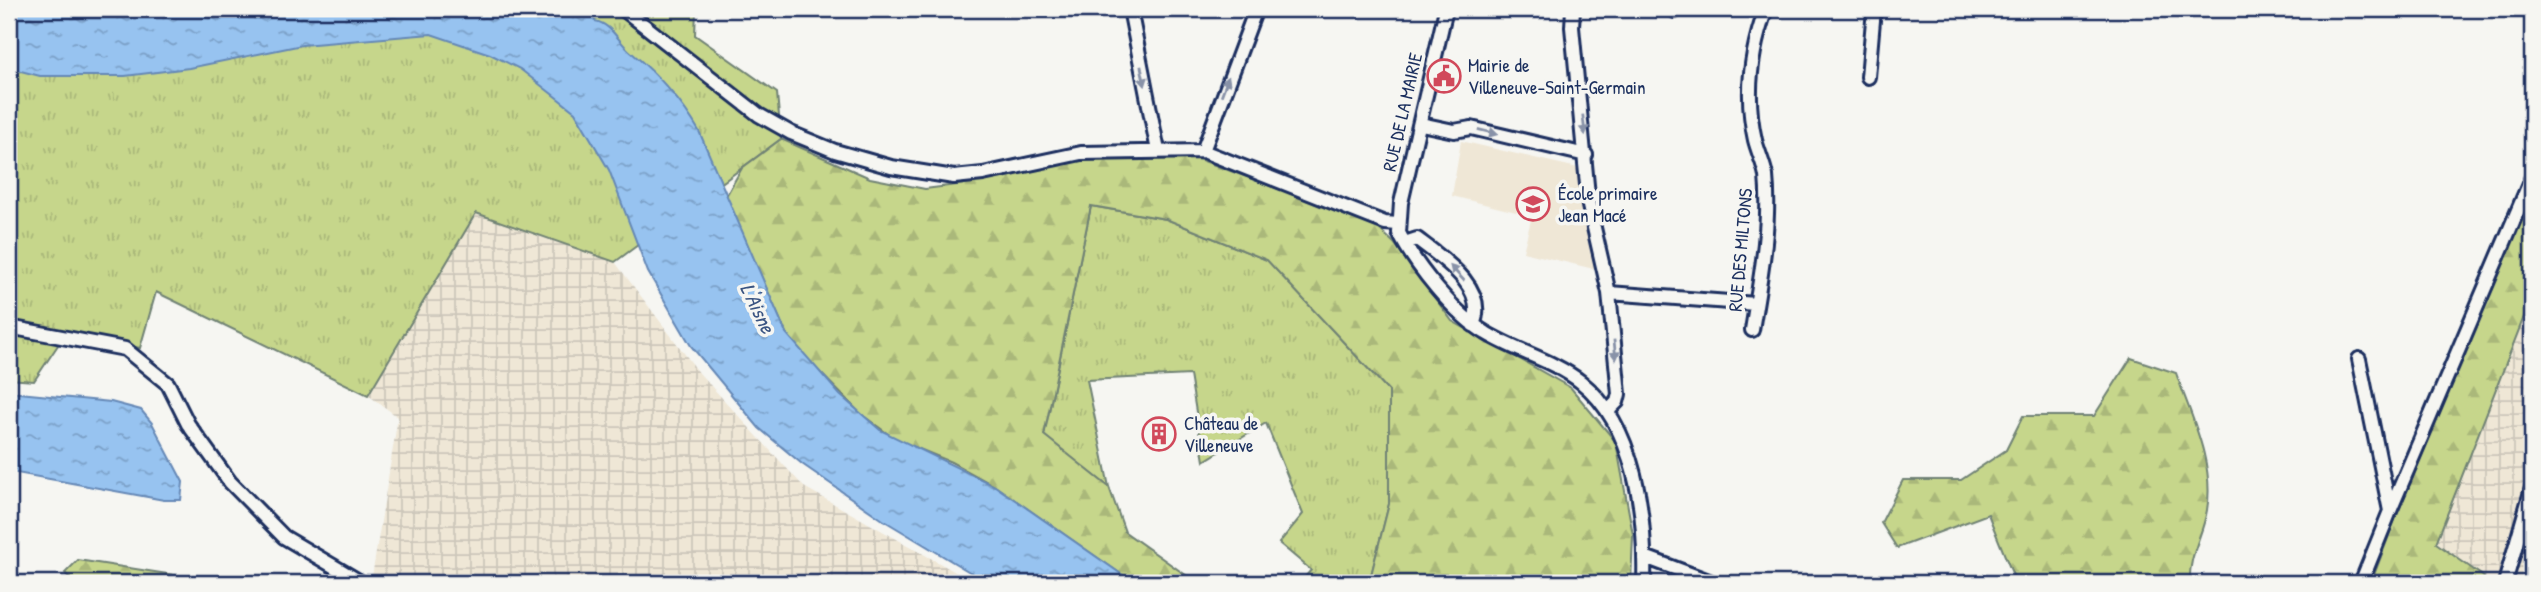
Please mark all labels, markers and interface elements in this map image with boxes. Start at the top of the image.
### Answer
street label: RUE DE LA MAIRIE [1376,50,1428,174]
place label: Mairie de Villeneuve-Saint-Germain [1468,52,1646,100]
public building icon: Mairie de Villeneuve-Saint-Germain [1425,57,1463,95]
one-way arrow [1137,65,1148,87]
one-way arrow [1220,76,1231,97]
one-way arrow [1578,114,1589,136]
one-way arrow [1477,127,1499,138]
place label: École primaire Jean Macé [1558,180,1658,228]
school or university icon: École primaire Jean Macé [1514,185,1552,223]
street label: RUE DES MILTONS [1722,187,1758,313]
one-way arrow [1449,264,1465,282]
water label: L'Aisne [734,278,783,339]
one-way arrow [1609,339,1620,361]
place label: Château de Villeneuve [1184,410,1259,458]
building icon: Château de Villeneuve [1140,415,1178,453]

